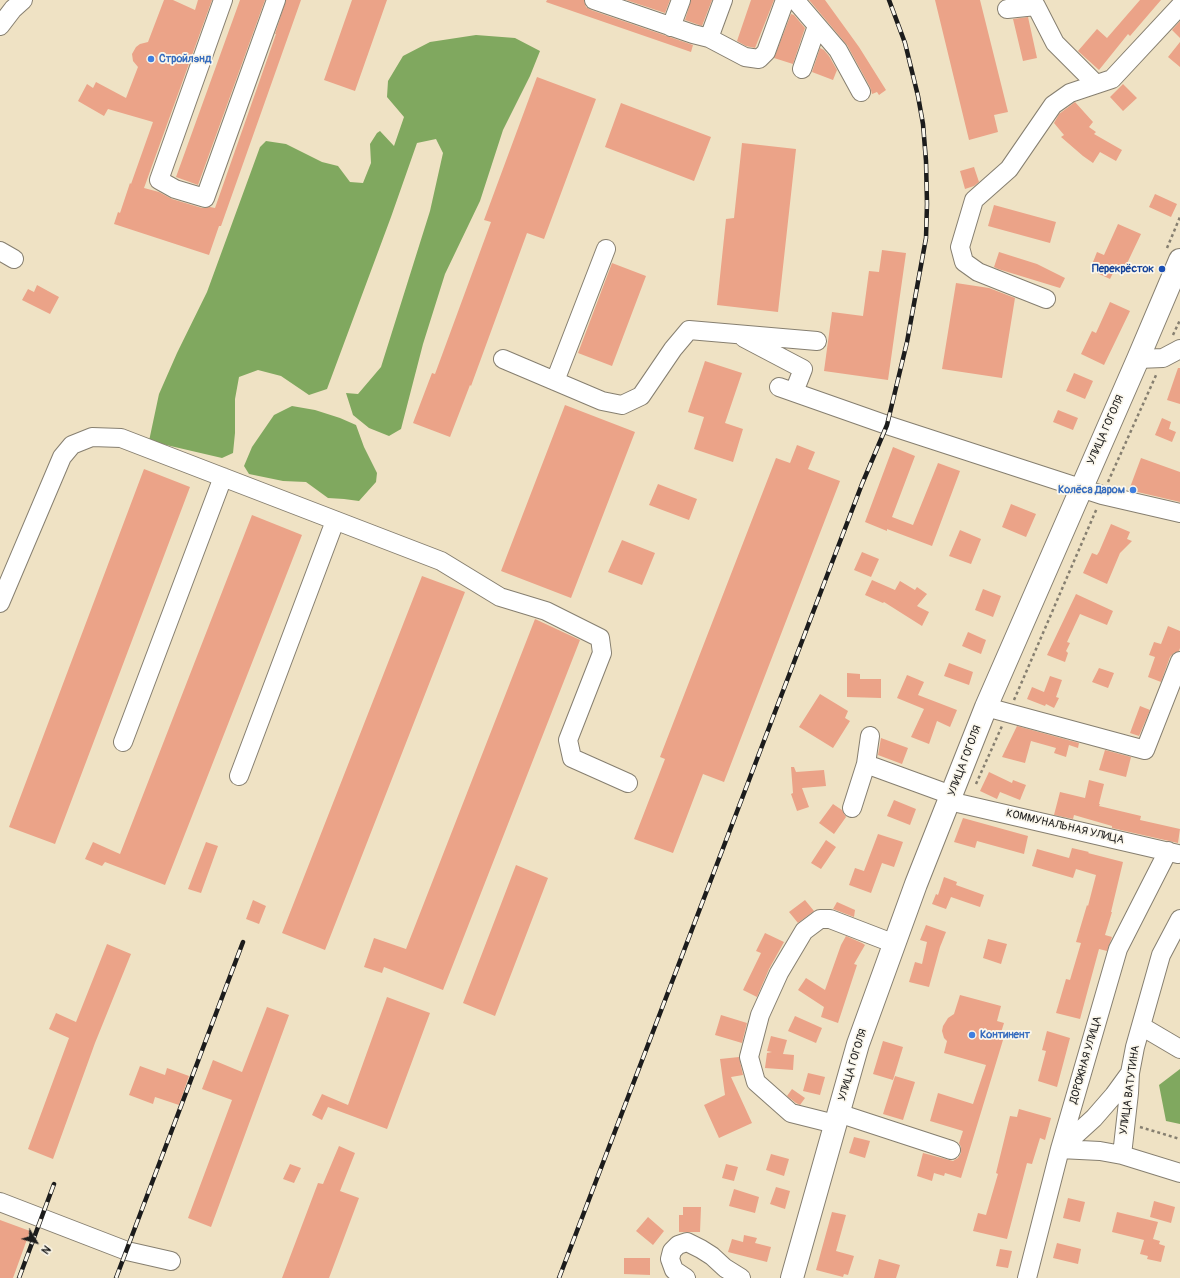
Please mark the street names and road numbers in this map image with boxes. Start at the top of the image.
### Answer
street label: УЛИЦА ГОГОЛЯ [1085,393,1127,467]
street label: УЛИЦА ГОГОЛЯ [945,724,985,798]
street label: КОММУНАЛЬНАЯ УЛИЦА [1005,807,1125,847]
street label: ДОРОЖНАЯ УЛИЦА [1067,1015,1105,1105]
street label: УЛИЦА ГОГОЛЯ [836,1027,870,1103]
street label: УЛИЦА ВАТУТИНА [1117,1045,1143,1135]

